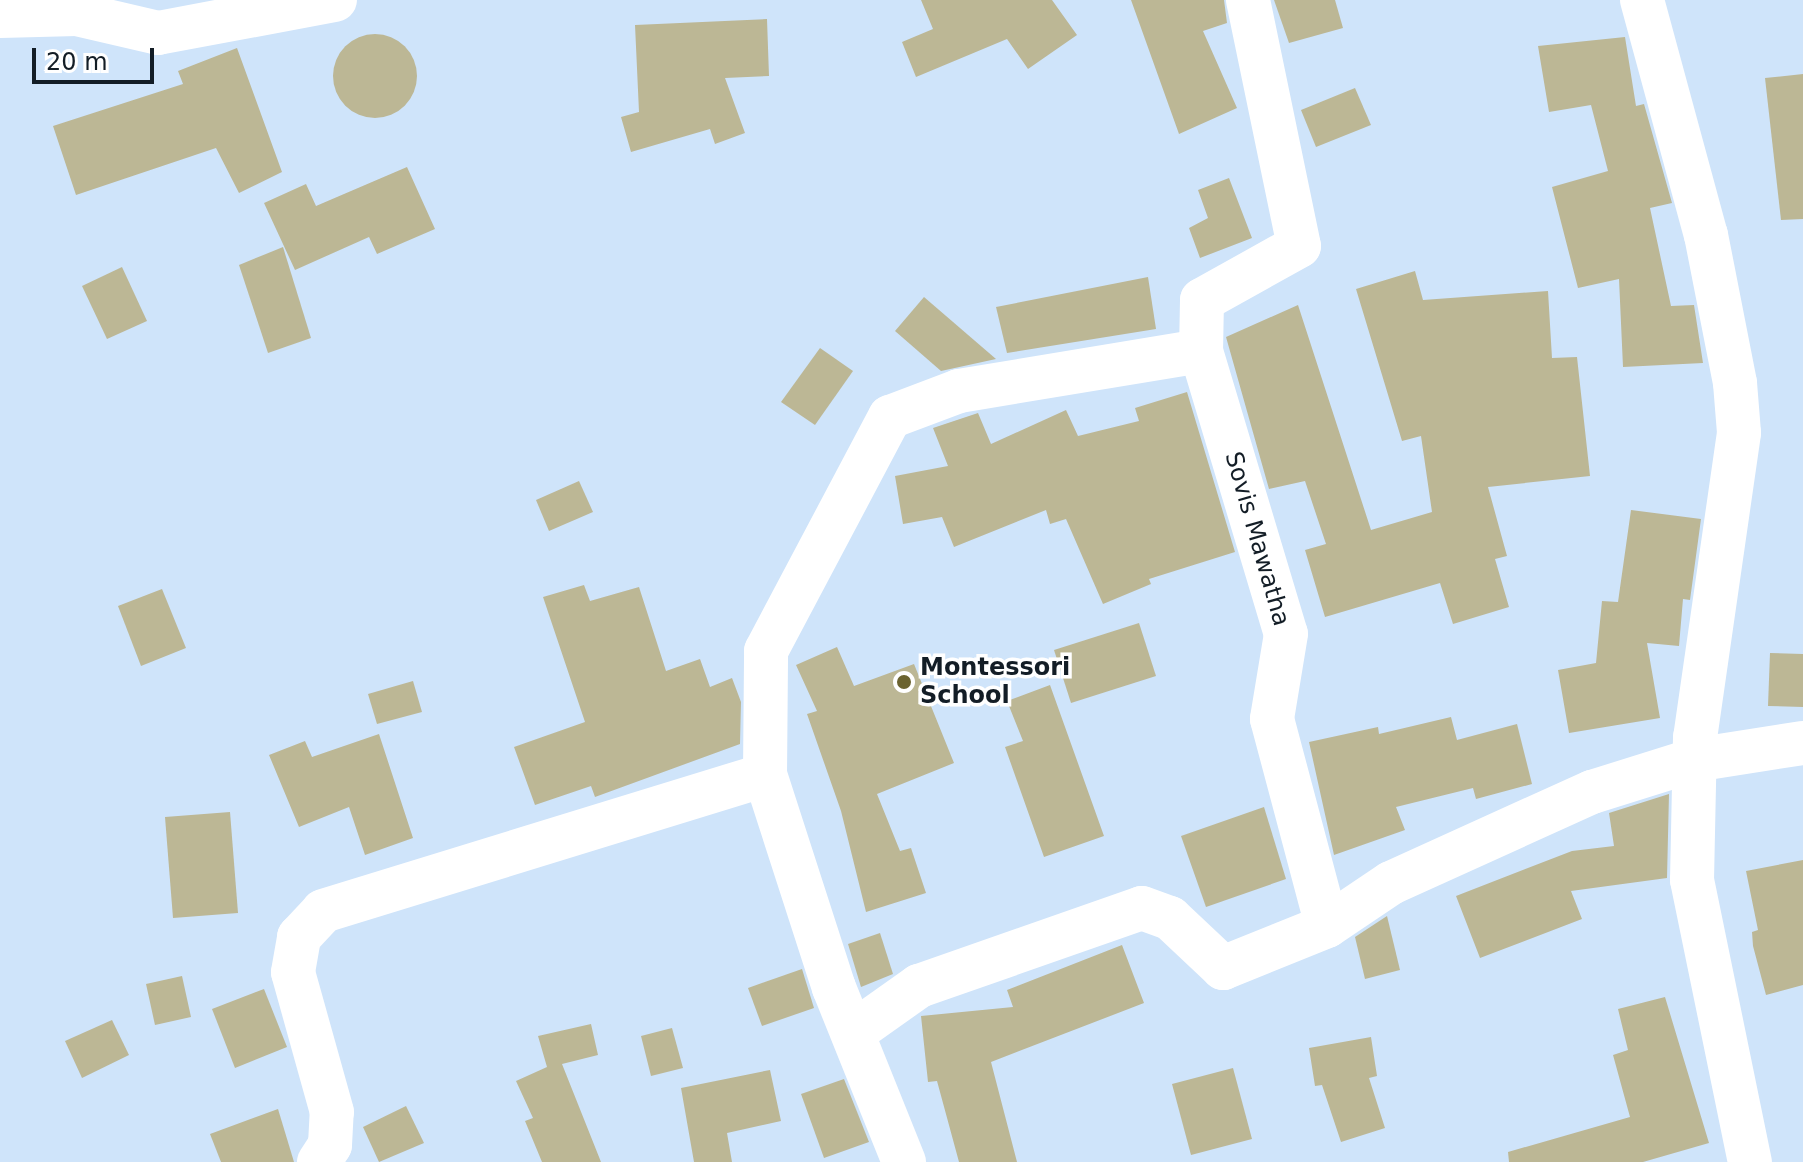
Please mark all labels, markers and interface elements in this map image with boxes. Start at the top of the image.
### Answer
scale bar [36,32,158,82]
text: 20 m [46,48,108,76]
street label: Sovis Mawatha [1218,449,1296,629]
place label: Montessori School [920,654,1070,710]
marker: Montessori School [895,673,913,691]

